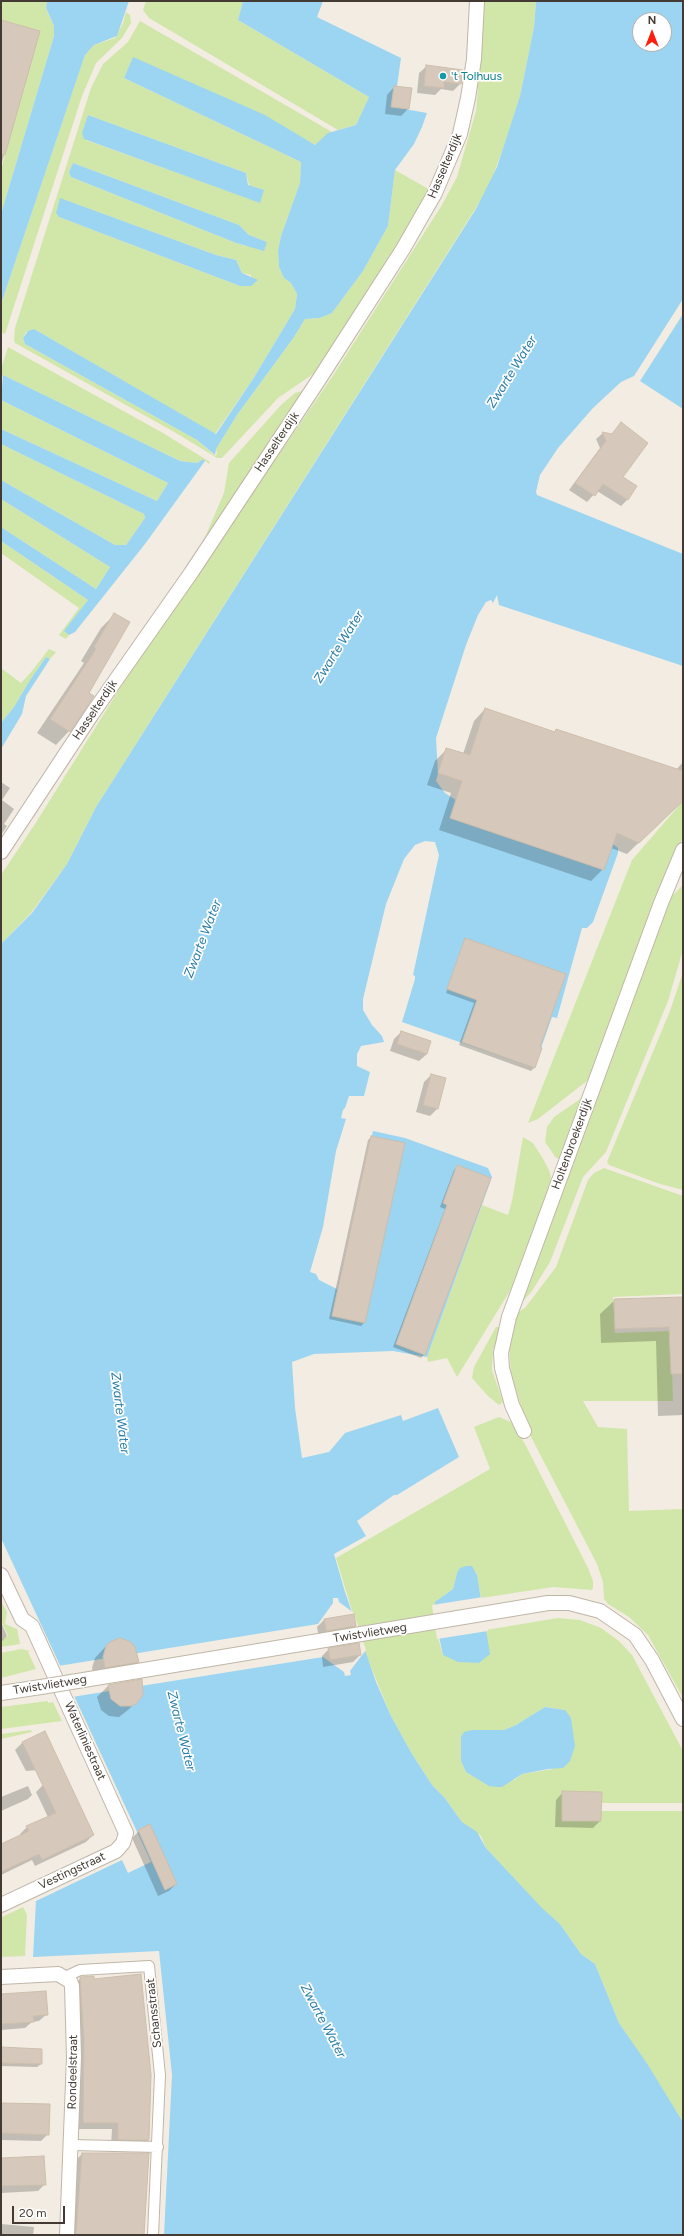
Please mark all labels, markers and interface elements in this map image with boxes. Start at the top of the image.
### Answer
north arrow [632,12,672,52]
text: N [648,14,656,27]
place label: 't Tolhuus [451,69,502,83]
marker: 't Tolhuus [438,71,448,81]
street label: Hasselterdijk [425,131,465,201]
water label: Zwarte Water [484,333,540,411]
street label: Hasselterdijk [252,409,302,475]
water label: Zwarte Water [311,608,367,686]
street label: Hasselterdijk [70,677,120,743]
water label: Zwarte Water [181,898,225,980]
street label: Holtenbroekerdijk [549,1096,595,1192]
water label: Zwarte Water [107,1371,133,1455]
street label: Twistvlietweg [332,1620,408,1646]
street label: Twistvlietweg [12,1672,88,1698]
water label: Zwarte Water [164,1689,198,1773]
street label: Waterliniestraat [61,1699,109,1783]
street label: Vestingstraat [36,1849,108,1893]
street label: Schansstraat [143,1977,165,2049]
water label: Zwarte Water [297,1981,349,2061]
street label: Rondeelstraat [65,2034,81,2110]
scale bar [14,2198,67,2224]
text: 20 m [19,2206,47,2220]

